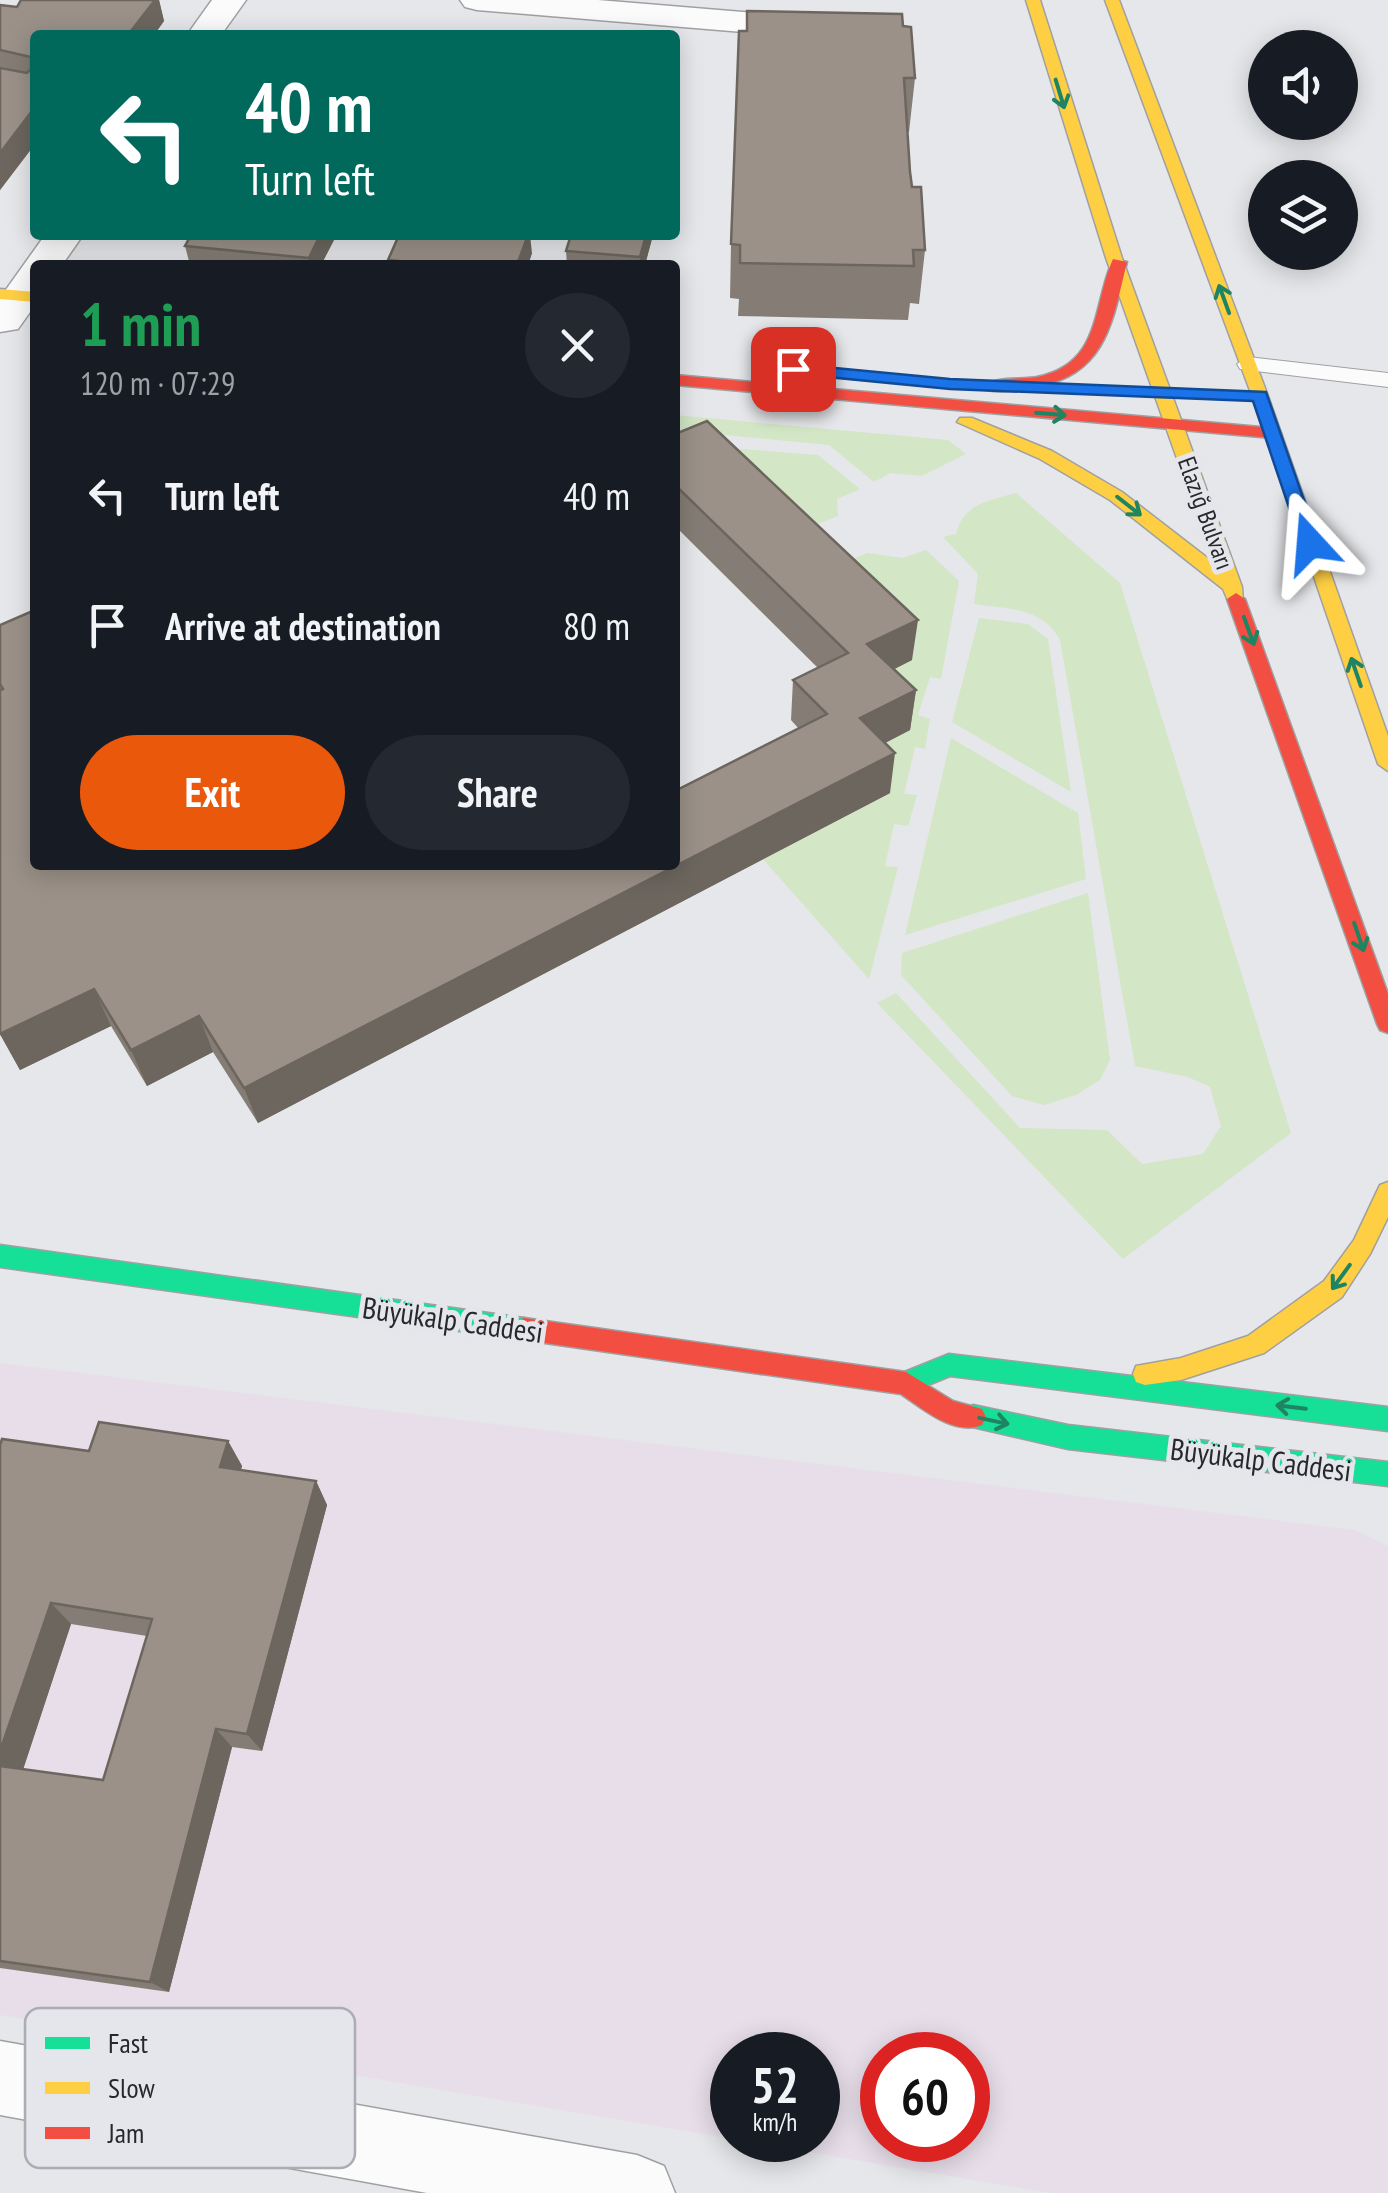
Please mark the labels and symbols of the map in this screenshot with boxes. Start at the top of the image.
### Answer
one-way arrow [1052,77,1070,109]
one-way arrow [1214,285,1232,316]
pin [751,327,836,412]
one-way arrow [1034,404,1067,423]
street label: Elazığ Bulvarı [1171,452,1241,574]
position arrow [1258,491,1362,595]
one-way arrow [1115,495,1142,516]
one-way arrow [1241,615,1259,646]
one-way arrow [1345,656,1363,688]
one-way arrow [1351,921,1369,953]
one-way arrow [1330,1262,1351,1290]
street label: Büyükalp Caddesi [360,1287,546,1351]
one-way arrow [1276,1397,1308,1416]
one-way arrow [977,1413,1009,1431]
street label: Büyükalp Caddesi [1168,1429,1354,1489]
legend [25,2008,355,2168]
text: Fast [108,2024,148,2061]
speed limit sign: 60 [860,2032,990,2162]
text: Slow [108,2069,155,2106]
text: Jam [107,2114,144,2151]

